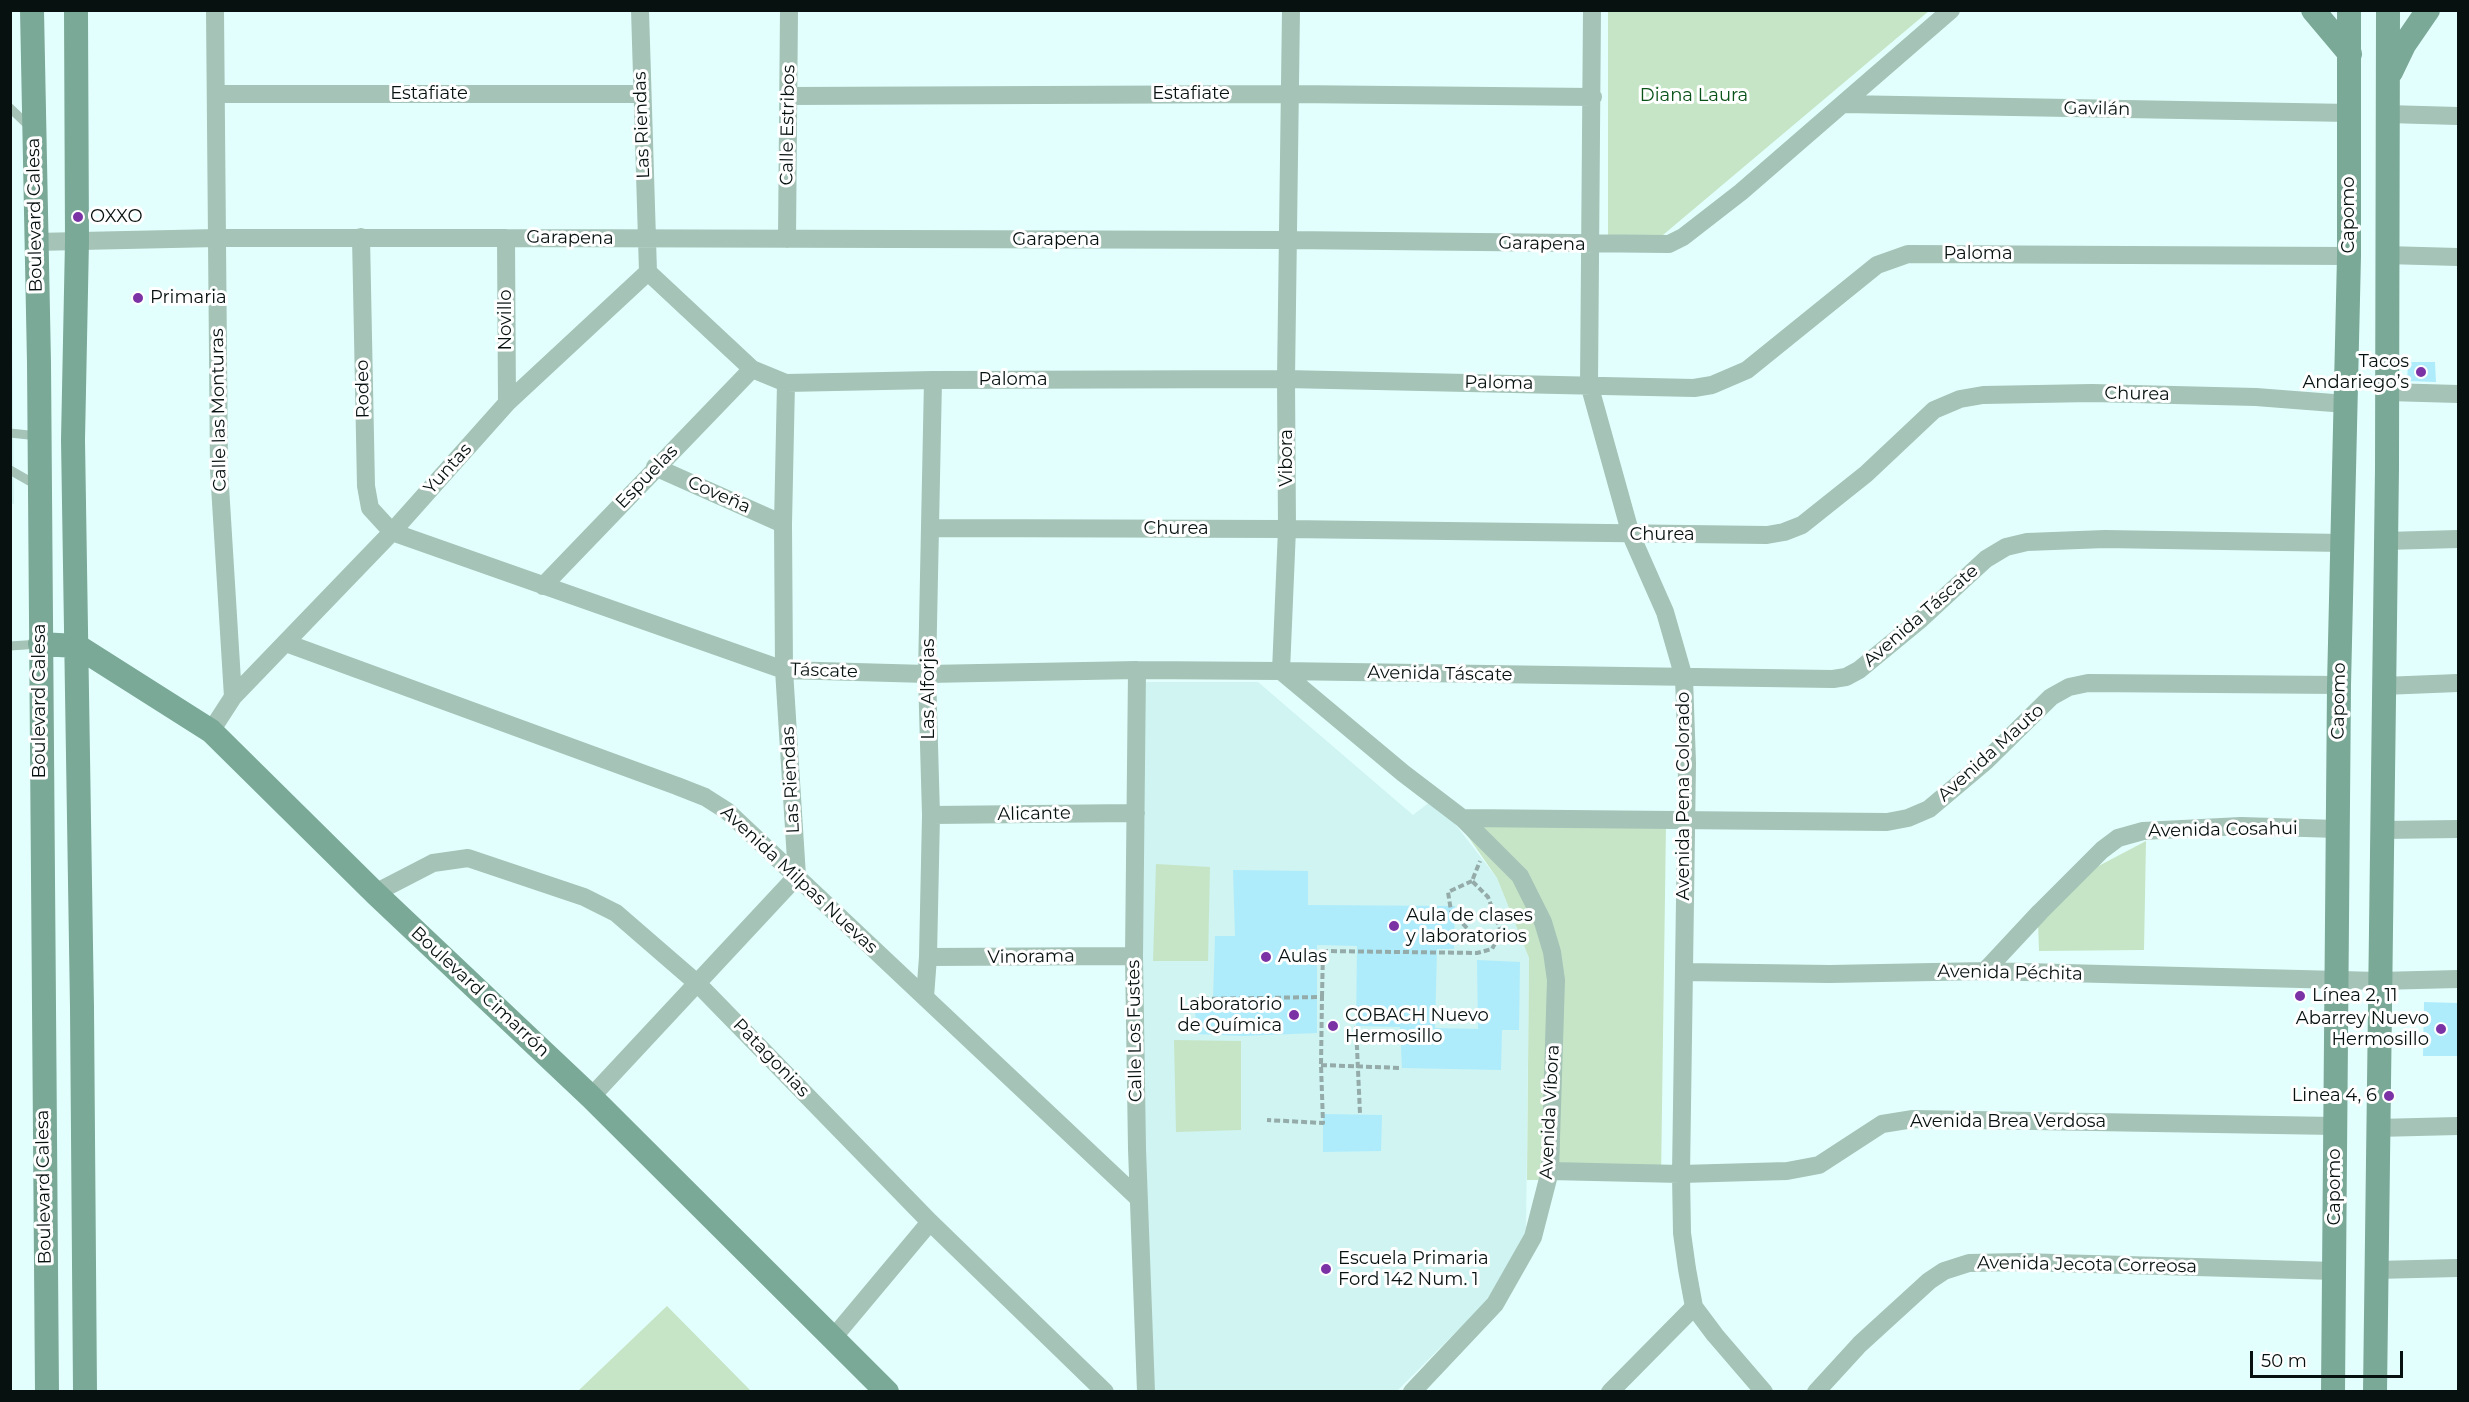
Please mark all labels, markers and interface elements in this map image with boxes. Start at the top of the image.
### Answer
street label: Calle Estribos [776,64,800,186]
street label: Las Riendas [629,71,655,179]
street label: Estafiate [390,83,468,105]
street label: Estafiate [1152,83,1230,105]
park label: Diana Laura [1640,85,1748,107]
street label: Gavilán [2064,98,2130,120]
street label: Boulevard Calesa [23,137,47,293]
street label: Capomo [2338,176,2360,254]
place label: OXXO [90,206,143,228]
marker: OXXO [71,210,85,224]
street label: Garapena [526,226,614,250]
street label: Garapena [1012,229,1100,251]
street label: Garapena [1498,232,1586,256]
street label: Paloma [1943,243,2013,265]
place label: Primaria [150,287,227,309]
street label: Novillo [495,289,517,351]
marker: Primaria [131,291,145,305]
street label: Calle las Monturas [207,328,231,492]
place label: Tacos Andariego’s [2302,351,2409,394]
street label: Rodeo [352,359,374,419]
marker: Tacos Andariego’s [2414,365,2428,379]
street label: Paloma [978,369,1048,391]
street label: Paloma [1464,372,1534,394]
street label: Churea [2104,383,2170,405]
street label: Vibora [1276,429,1298,487]
street label: Yuntas [419,439,477,499]
street label: Espuelas [611,441,683,513]
street label: Coveña [684,472,754,518]
street label: Churea [1143,518,1209,540]
street label: Churea [1629,524,1695,546]
street label: Avenida Táscate [1859,560,1983,672]
street label: Boulevard Calesa [29,624,51,778]
street label: Las Alforjas [918,638,940,740]
street label: Táscate [790,659,858,683]
street label: Avenida Táscate [1367,662,1513,686]
street label: Capomo [2328,662,2350,740]
street label: Avenida Pena Colorado [1673,692,1695,900]
street label: Avenida Mauto [1933,700,2049,806]
street label: Las Riendas [777,726,805,834]
street label: Avenida Milpas Nuevas [716,802,882,958]
street label: Alicante [997,803,1071,825]
street label: Avenida Cosahui [2148,818,2298,842]
place label: Aula de clases y laboratorios [1406,905,1533,948]
marker: Aula de clases y laboratorios [1387,919,1401,933]
street label: Boulevard Cimarrón [406,922,554,1062]
street label: Vinorama [987,945,1075,969]
place label: Aulas [1278,946,1327,968]
marker: Aulas [1259,950,1273,964]
street label: Calle Los Fustes [1123,960,1147,1102]
street label: Avenida Péchita [1937,961,2083,985]
place label: Línea 2, 11 [2312,985,2397,1007]
marker: Línea 2, 11 [2293,989,2307,1003]
place label: Laboratorio de Química [1177,994,1282,1036]
place label: COBACH Nuevo Hermosillo [1345,1005,1489,1048]
marker: Laboratorio de Química [1287,1008,1301,1022]
place label: Abarrey Nuevo Hermosillo [2296,1008,2429,1050]
street label: Patagonias [728,1014,814,1102]
marker: COBACH Nuevo Hermosillo [1326,1019,1340,1033]
marker: Abarrey Nuevo Hermosillo [2434,1022,2448,1036]
street label: Avenida Víbora [1536,1044,1564,1180]
place label: Linea 4, 6 [2292,1085,2377,1107]
marker: Linea 4, 6 [2382,1089,2396,1103]
street label: Boulevard Calesa [32,1109,56,1265]
street label: Avenida Brea Verdosa [1910,1111,2106,1133]
street label: Capomo [2324,1148,2346,1226]
place label: Escuela Primaria Ford 142 Num. 1 [1338,1248,1489,1290]
street label: Avenida Jecota Correosa [1977,1252,2197,1278]
marker: Escuela Primaria Ford 142 Num. 1 [1319,1262,1333,1276]
scale bar [2253,1339,2406,1377]
text: 50 m [2261,1350,2307,1372]

